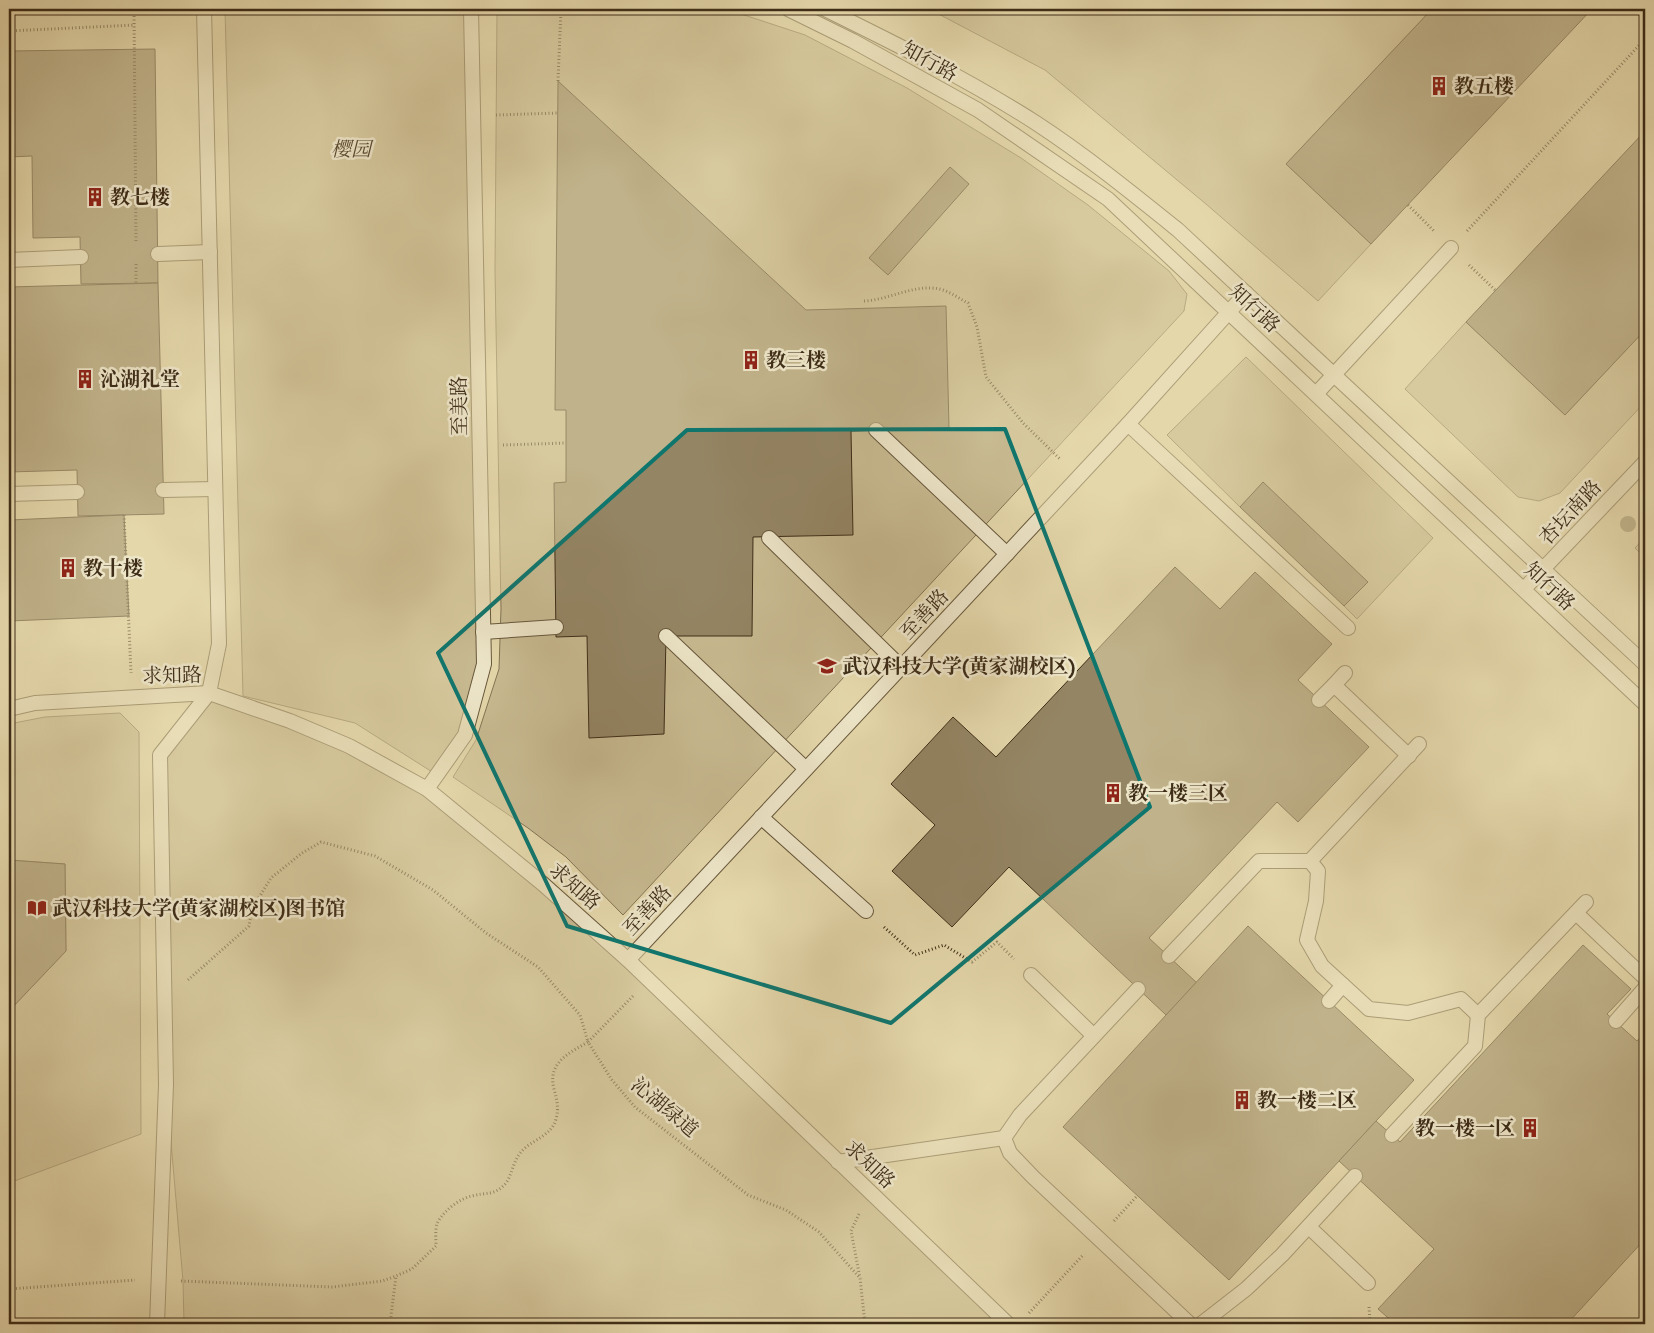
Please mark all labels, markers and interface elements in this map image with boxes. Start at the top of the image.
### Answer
street label: 知行路 [897,37,962,88]
building icon: 教五楼 [1428,75,1450,97]
place label: 教五楼 [1454,75,1514,100]
park label: 樱园 [331,138,374,163]
building icon: 教七楼 [84,186,106,208]
place label: 教七楼 [110,186,170,211]
street label: 知行路 [1224,279,1284,339]
building icon: 教三楼 [740,349,762,371]
place label: 教三楼 [766,349,826,374]
building icon: 沁湖礼堂 [74,368,96,390]
place label: 沁湖礼堂 [100,368,180,393]
street label: 至美路 [447,376,474,436]
street label: 杏坛南路 [1535,475,1608,551]
building icon: 教十楼 [57,557,79,579]
place label: 教十楼 [83,557,143,582]
street label: 知行路 [1519,557,1579,617]
street label: 至善路 [895,585,955,645]
school or university icon: 武汉科技大学(黄家湖校区) [816,655,838,677]
place label: 武汉科技大学(黄家湖校区) [842,655,1076,680]
street label: 求知路 [142,663,202,690]
building icon: 教一楼三区 [1102,782,1124,804]
place label: 教一楼三区 [1128,782,1228,807]
street label: 求知路 [543,858,605,916]
street label: 至善路 [618,881,678,941]
library icon: 武汉科技大学(黄家湖校区)图书馆 [26,897,48,919]
place label: 武汉科技大学(黄家湖校区)图书馆 [52,897,345,922]
street label: 沁湖绿道 [625,1073,703,1143]
building icon: 教一楼二区 [1231,1089,1253,1111]
place label: 教一楼二区 [1257,1089,1357,1114]
place label: 教一楼一区 [1415,1117,1515,1142]
building icon: 教一楼一区 [1519,1117,1541,1139]
street label: 求知路 [839,1135,899,1195]

